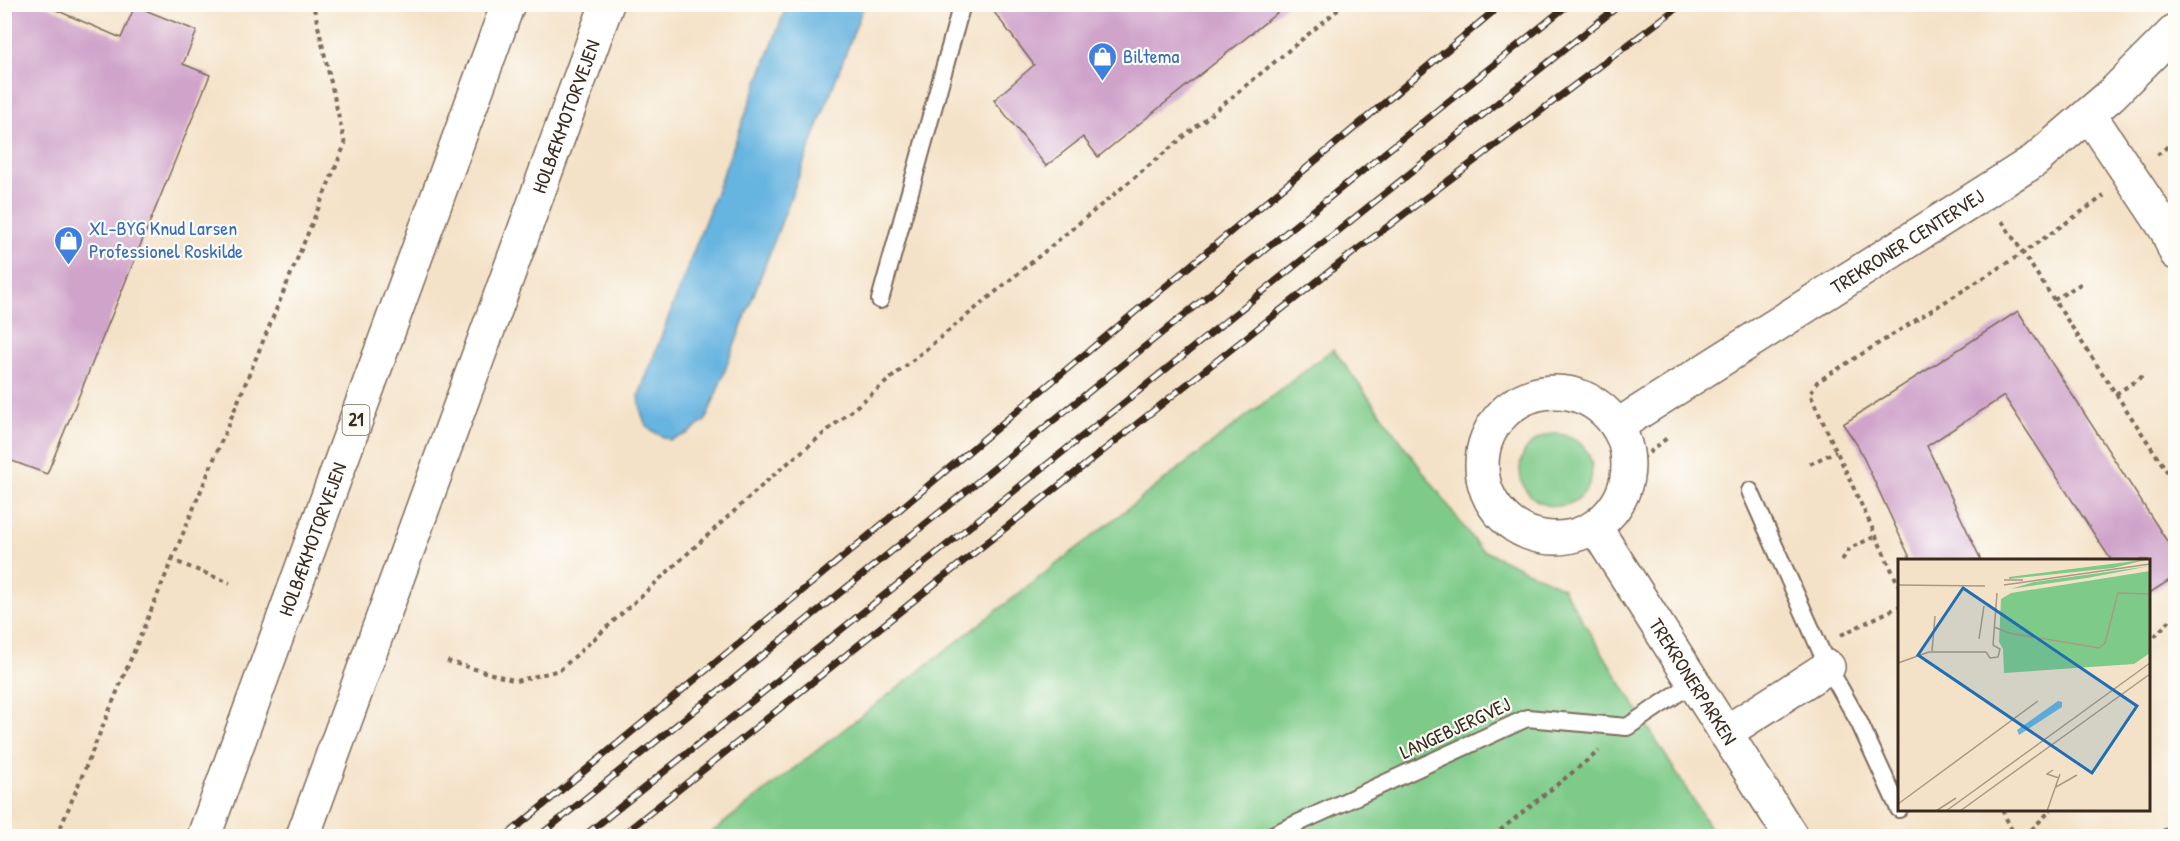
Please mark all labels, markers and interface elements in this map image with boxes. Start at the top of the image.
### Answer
street label: HOLBÆKMOTORVEJEN [525,36,606,197]
shop icon: Biltema [1086,40,1118,82]
place label: Biltema [1123,42,1179,69]
street label: TREKRONER CENTERVEJ [1825,182,1989,300]
place label: XL-BYG Knud Larsen Professionel Roskilde [89,214,243,264]
shop icon: XL-BYG Knud Larsen Professionel Roskilde [52,224,84,266]
road number: 21 [342,405,370,435]
street label: HOLBÆKMOTORVEJEN [272,459,352,619]
inset map [1898,559,2150,811]
street label: TREKRONERPARKEN [1643,613,1744,750]
street label: LANGEBJERGVEJ [1395,690,1514,765]

